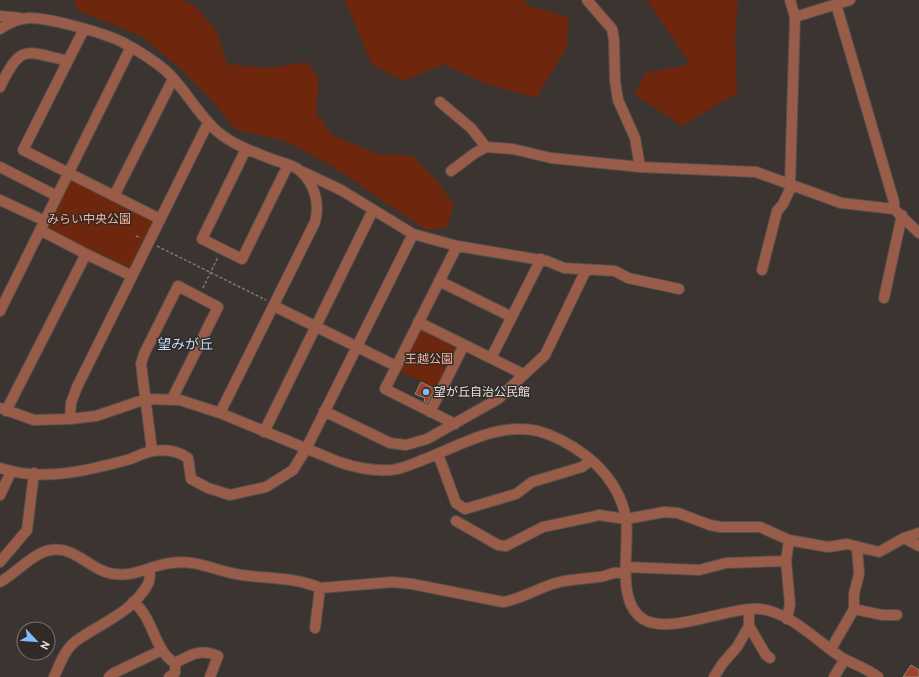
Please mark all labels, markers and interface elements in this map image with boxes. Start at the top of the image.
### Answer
park label: みらい中央公園 [47,212,131,228]
district label: 望みが丘 [157,337,213,354]
park label: 王越公園 [405,352,453,368]
place label: 望が丘自治公民館 [434,385,530,401]
marker: 望が丘自治公民館 [421,387,431,397]
north arrow [16,621,56,661]
text: N [36,638,52,652]

